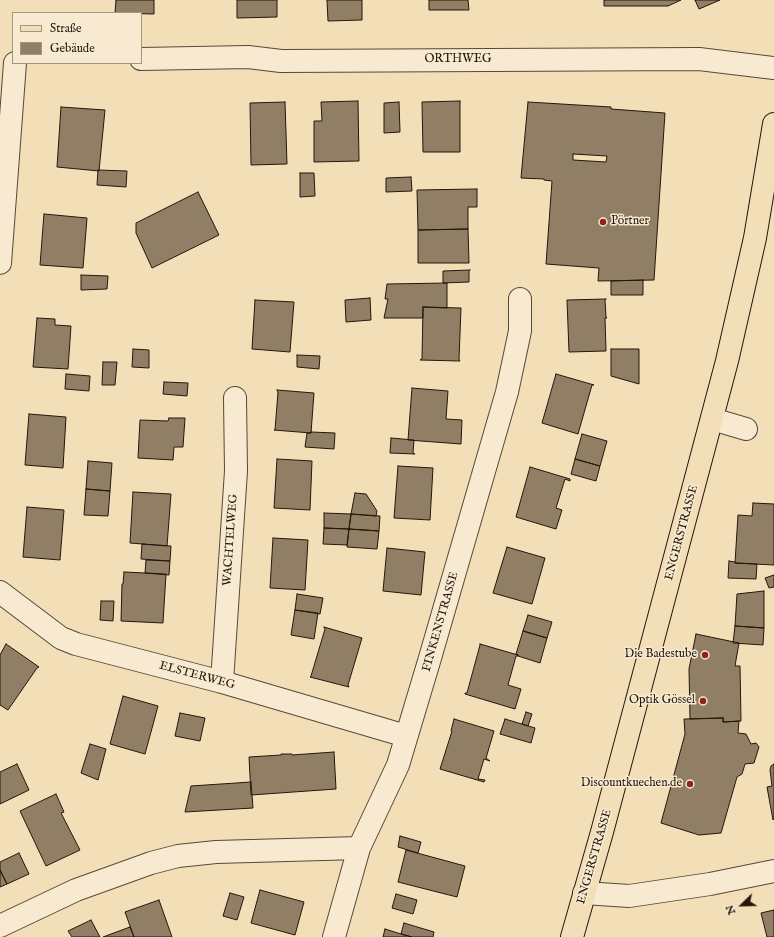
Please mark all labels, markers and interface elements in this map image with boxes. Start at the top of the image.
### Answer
legend [12,12,142,64]
text: Straße [50,21,82,36]
text: Gebäude [50,41,95,56]
street label: ORTHWEG [424,53,492,67]
place label: Pörtner [611,215,649,229]
marker: Pörtner [598,217,608,227]
street label: ENGERSTRASSE [662,484,702,582]
street label: WACHTELWEG [221,493,241,587]
street label: FINKENSTRASSE [420,570,462,674]
place label: Die Badestube [625,648,697,662]
marker: Die Badestube [700,650,710,660]
street label: ELSTERWEG [157,659,237,693]
place label: Optik Gössel [629,694,695,708]
marker: Optik Gössel [698,696,708,706]
place label: Discountkuechen.de [581,777,682,791]
marker: Discountkuechen.de [685,779,695,789]
street label: ENGERSTRASSE [575,808,615,906]
north arrow [722,885,762,925]
text: N [723,903,739,917]

